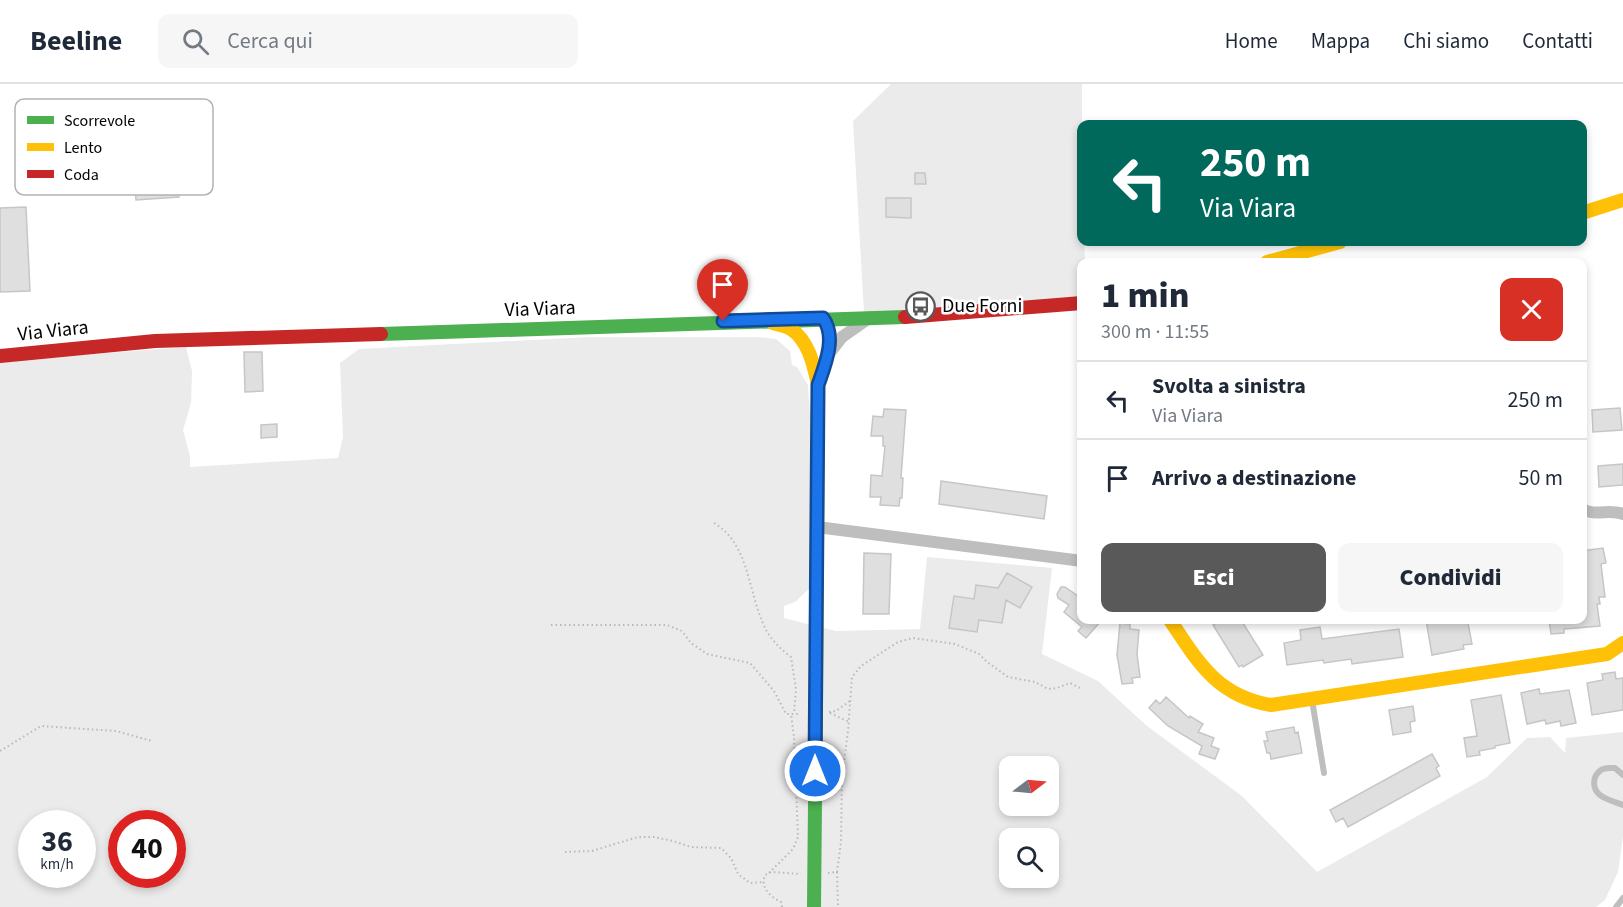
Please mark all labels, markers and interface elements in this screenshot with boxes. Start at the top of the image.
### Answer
search box [158,14,578,68]
text: Beeline [30,21,122,61]
icon: search [179,25,212,58]
text: Cerca qui [227,25,313,57]
text: Home [1225,26,1278,56]
text: Mappa [1311,26,1370,56]
text: Chi siamo [1403,26,1489,56]
text: Contatti [1522,26,1593,56]
legend [15,99,213,195]
text: Scorrevole [64,110,135,132]
text: 250 m [1200,133,1311,193]
text: Lento [64,137,102,159]
icon: left [1101,144,1179,222]
text: Coda [64,164,99,186]
text: Via Viara [1200,189,1296,228]
pin [697,259,748,321]
icon: arrive [706,268,739,301]
text: 1 min [1101,270,1189,321]
button: close [1500,278,1563,341]
bus stop icon: Due Forni [905,290,937,322]
place label: Due Forni [942,292,1022,320]
street label: Via Viara [504,294,576,324]
street label: Via Viara [16,313,90,349]
text: 300 m · 11:55 [1101,318,1209,346]
text: Svolta a sinistra [1152,370,1306,402]
icon: left [1101,384,1134,417]
text: 250 m [1508,384,1563,416]
text: Via Viara [1152,402,1223,430]
icon: arrive [1101,462,1134,495]
text: Arrivo a destinazione [1152,462,1357,494]
text: 50 m [1518,462,1563,494]
button: Esci [1101,543,1326,612]
button: Condividi [1338,543,1563,612]
position arrow [783,739,847,803]
north arrow [999,756,1059,816]
map controls [999,756,1059,888]
speed limit sign: 40 [108,810,186,888]
text: 36 [41,820,73,863]
button: search [999,828,1059,888]
text: km/h [40,854,74,875]

